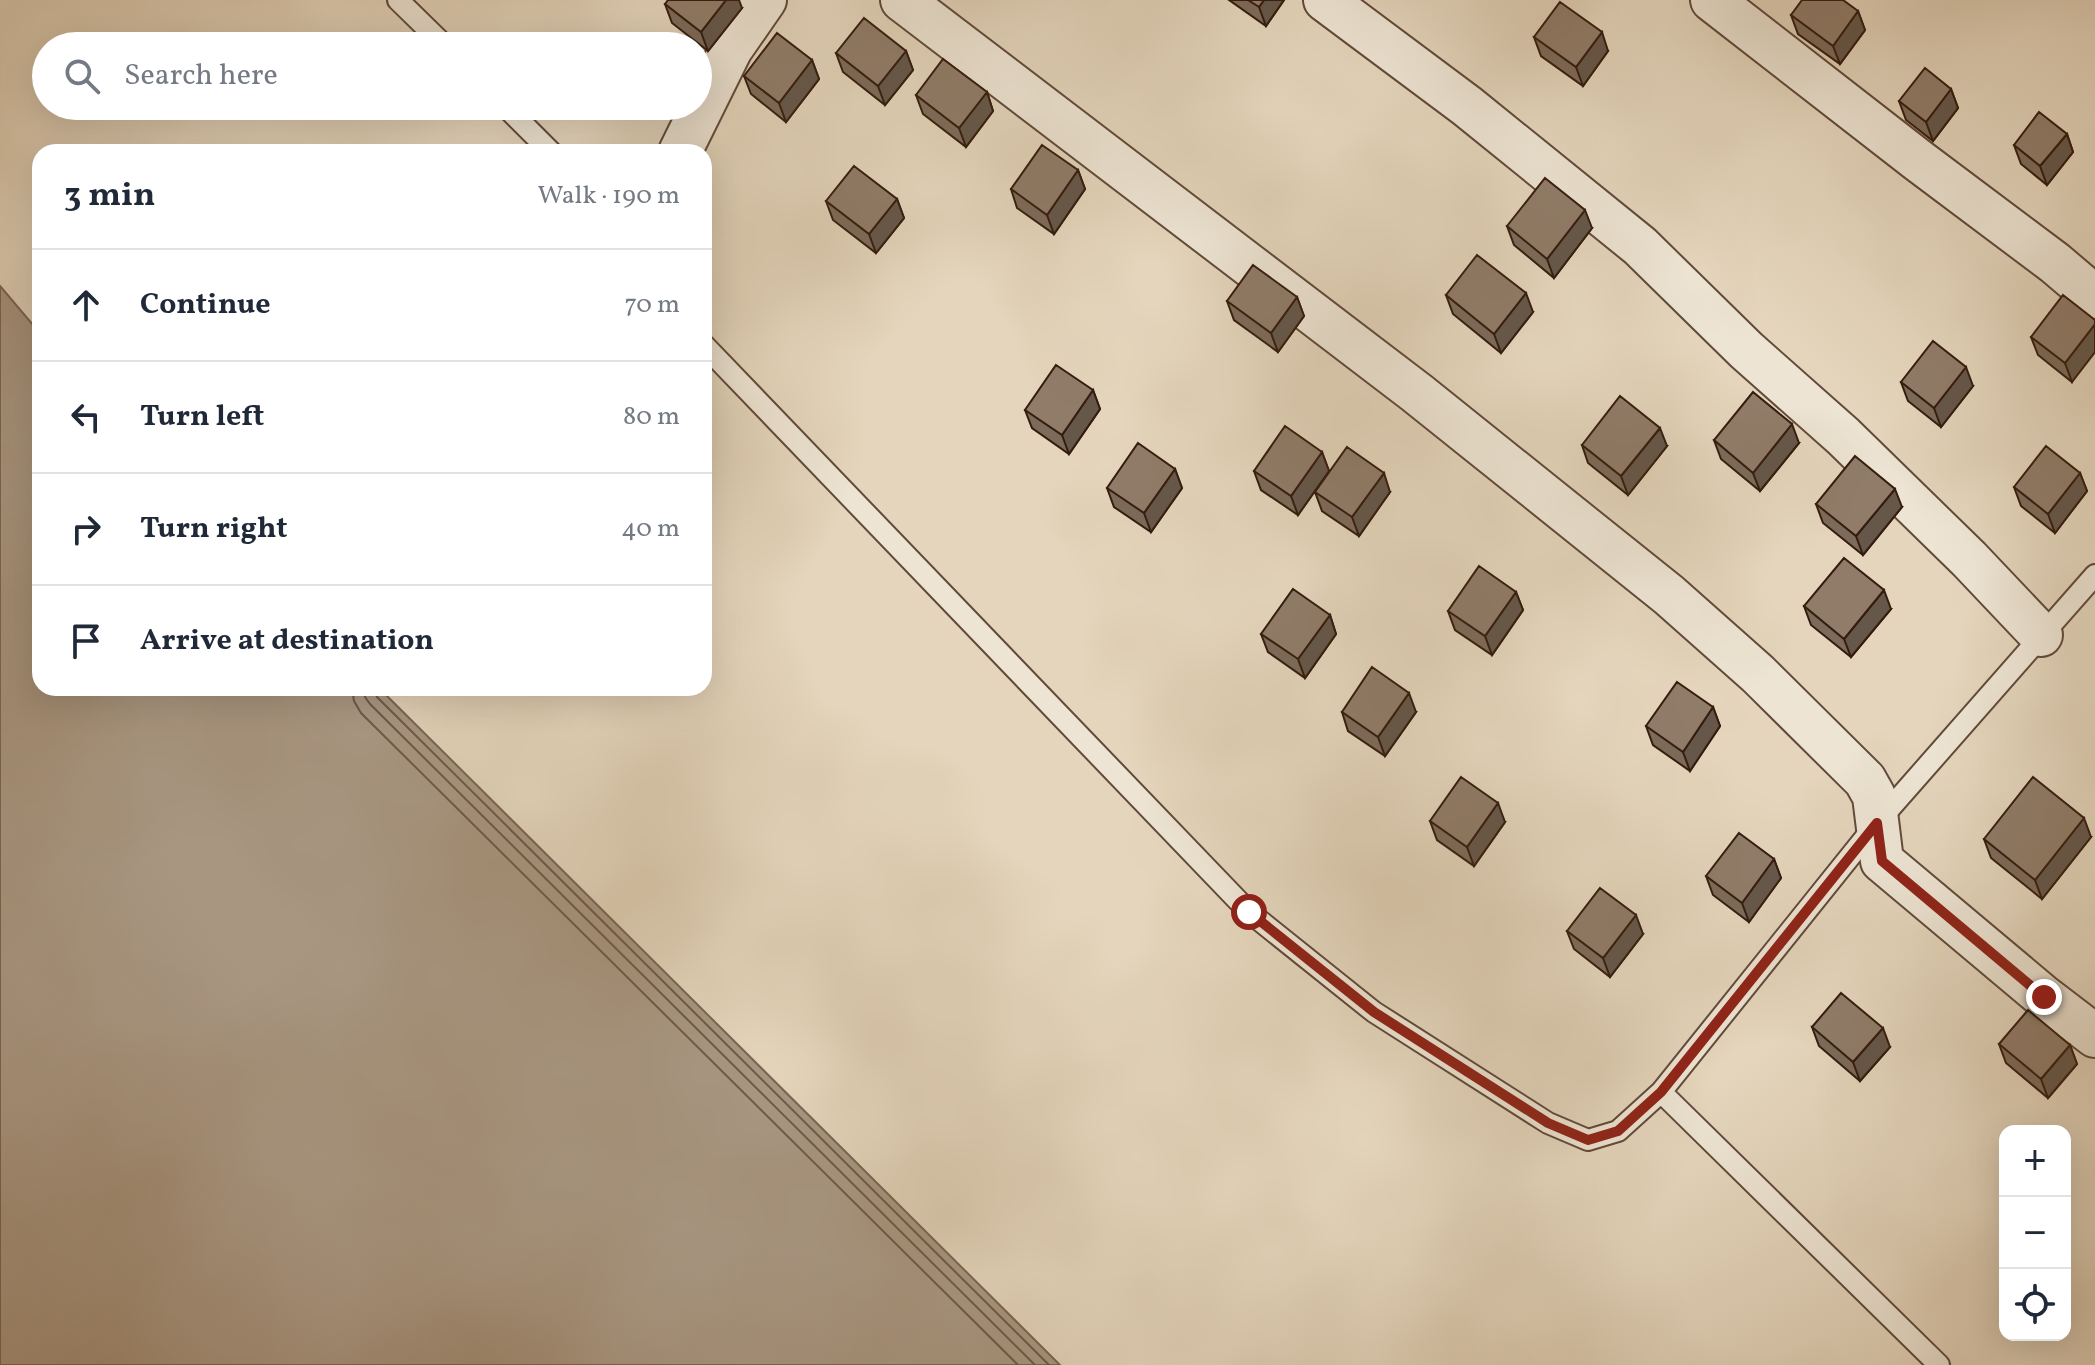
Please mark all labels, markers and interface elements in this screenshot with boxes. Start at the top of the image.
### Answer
search box [32,32,712,120]
icon: search [60,54,104,98]
text: Search here [124,55,278,97]
text: 3 min [64,173,155,220]
text: Walk · 190 m [537,178,680,214]
icon: ahead [64,283,108,327]
text: Continue [140,284,271,326]
text: 70 m [625,287,680,323]
icon: left [64,395,108,439]
text: Turn left [140,396,264,438]
text: 80 m [623,399,680,435]
icon: right [64,507,108,551]
text: Turn right [140,508,288,550]
text: 40 m [621,511,680,547]
icon: arrive [64,619,108,663]
text: Arrive at destination [140,620,434,662]
route start [1231,894,1267,930]
route end [2026,979,2062,1015]
map controls [1999,1125,2071,1341]
button: + [1999,1125,2071,1197]
button: − [1999,1197,2071,1269]
button: locate [1999,1269,2071,1341]

